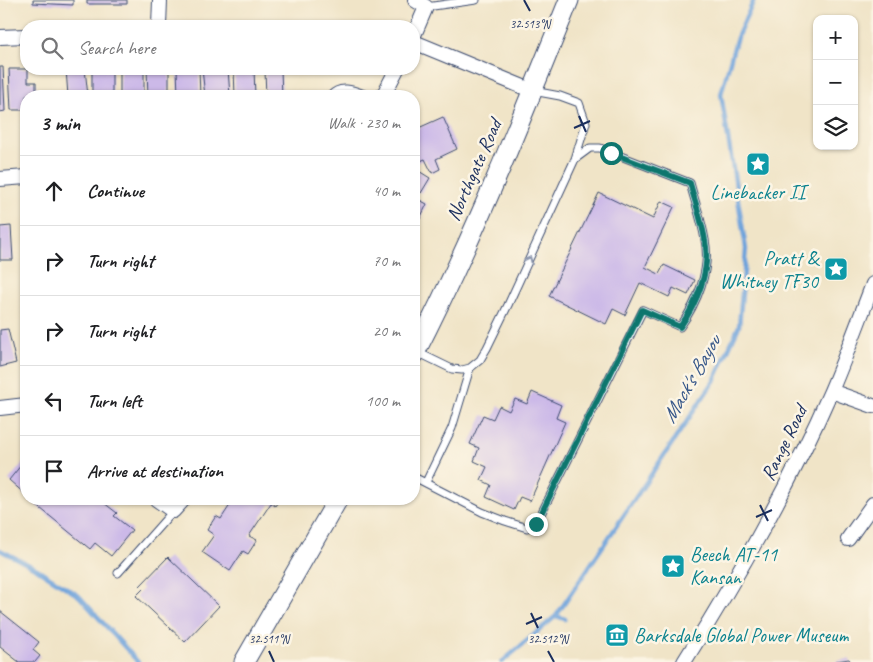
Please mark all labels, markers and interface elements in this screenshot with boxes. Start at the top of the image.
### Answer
map controls [813,15,858,150]
button: + [813,15,858,60]
text: 32.513°N [510,16,552,32]
search box [20,20,420,75]
icon: search [38,34,66,62]
text: Search here [78,36,155,60]
button: − [813,60,858,105]
button: layers [813,105,858,150]
text: 3 min [40,110,80,136]
street label: Northgate Road [441,112,509,225]
text: Walk · 230 m [328,113,400,133]
route start [600,142,623,165]
place icon: Linebacker II [745,151,771,177]
icon: ahead [40,177,68,205]
text: Continue [87,179,144,203]
place label: Linebacker II [711,180,809,205]
text: 40 m [373,181,400,201]
place label: Pratt & Whitney TF30 [720,246,821,294]
icon: right [40,247,68,275]
text: Turn right [87,249,154,273]
text: 70 m [373,251,400,271]
one-way arrow [522,256,533,265]
place icon: Pratt & Whitney TF30 [823,256,849,282]
icon: right [40,317,68,345]
text: Turn right [87,319,154,343]
text: 20 m [373,321,400,341]
water label: Mack's Bayou [656,328,728,427]
icon: left [40,387,68,415]
text: Turn left [87,389,142,413]
text: 100 m [366,391,400,411]
street label: Range Road [755,399,814,485]
icon: arrive [40,457,68,485]
text: Arrive at destination [87,459,223,483]
route end [525,513,548,536]
place label: Beech AT-11 Kansan [690,542,778,590]
place icon: Beech AT-11 Kansan [660,553,686,579]
museum icon: Barksdale Global Power Museum [604,622,630,648]
place label: Barksdale Global Power Museum [634,623,849,648]
text: 32.511°N [249,631,291,647]
text: 32.512°N [528,631,570,647]

